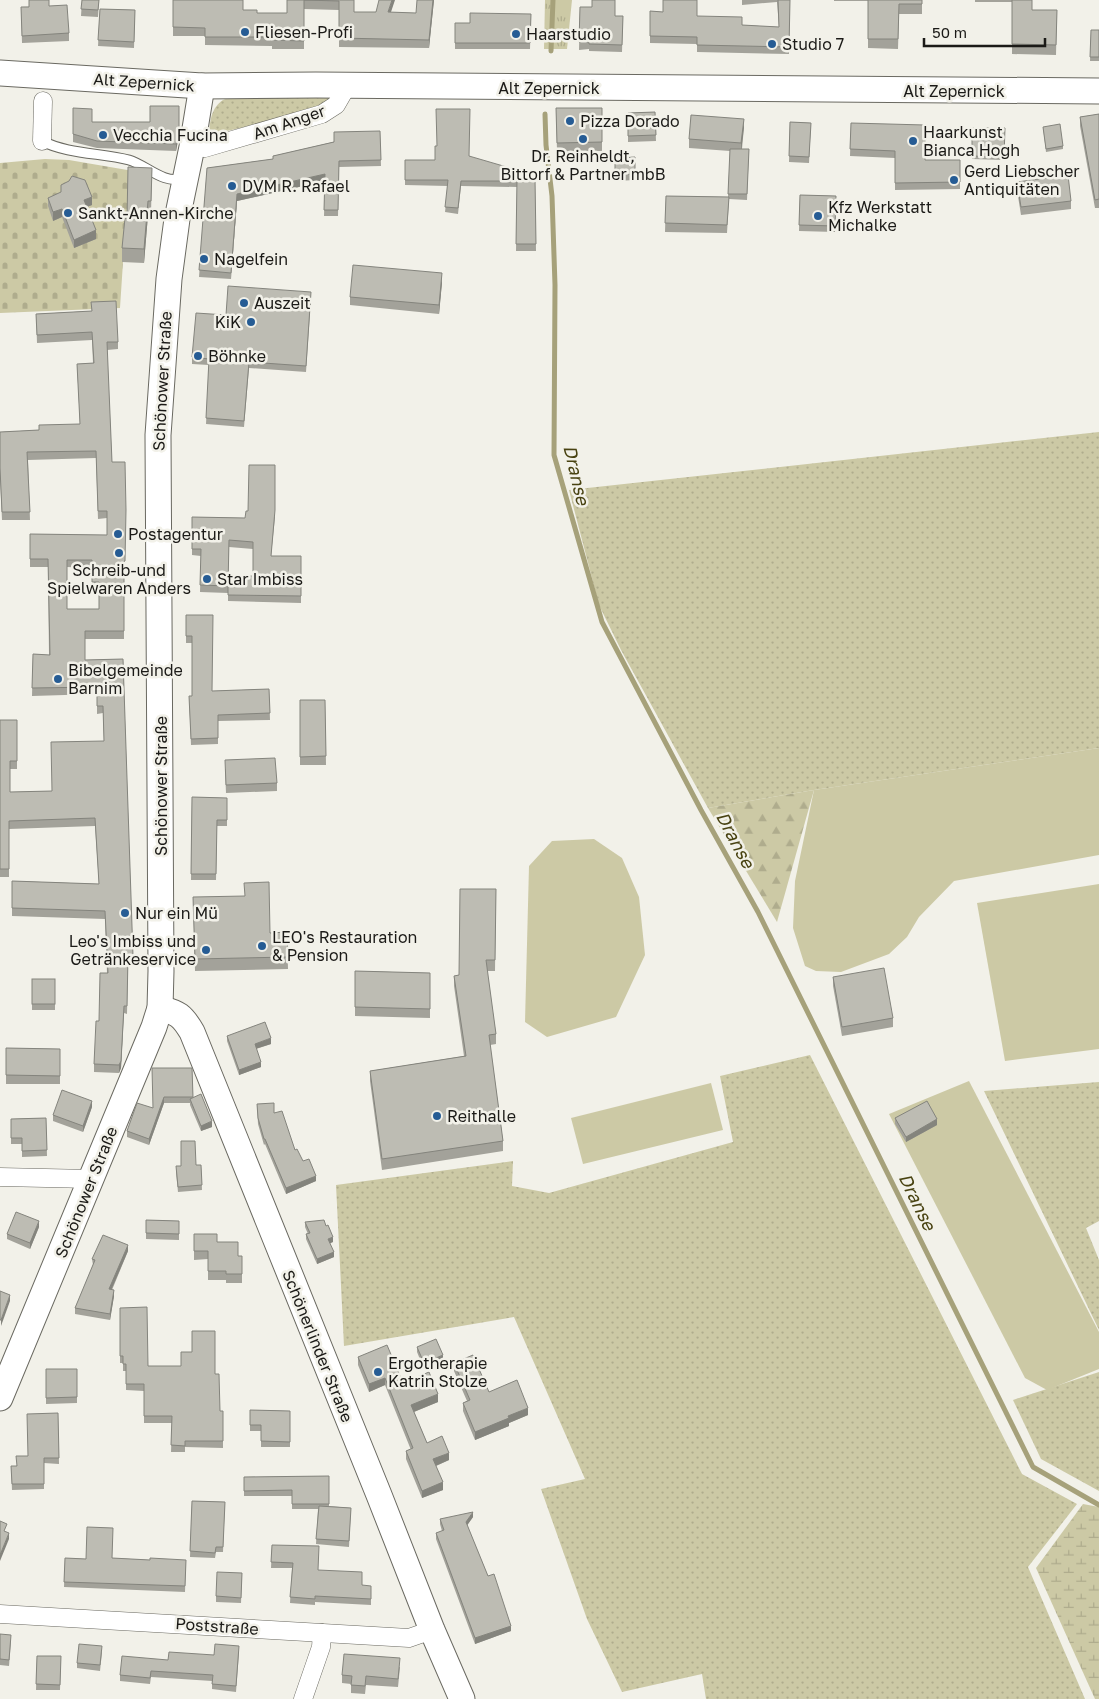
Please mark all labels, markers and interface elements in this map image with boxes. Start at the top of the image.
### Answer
scale bar [924,15,1045,47]
place label: Fliesen-Profi [255,22,353,42]
text: 50 m [932,23,967,41]
place label: Haarstudio [526,24,611,44]
marker: Fliesen-Profi [239,26,251,38]
marker: Haarstudio [510,28,522,40]
place label: Studio 7 [782,34,844,54]
marker: Studio 7 [766,38,778,50]
street label: Alt Zepernick [93,68,195,96]
street label: Alt Zepernick [498,78,600,98]
street label: Alt Zepernick [903,81,1005,101]
street label: Am Anger [250,100,328,144]
place label: Pizza Dorado [580,111,680,131]
marker: Pizza Dorado [564,115,576,127]
place label: Haarkunst Bianca Hogh [923,122,1020,160]
place label: Vecchia Fucina [113,125,228,145]
marker: Vecchia Fucina [97,129,109,141]
marker: Dr. Reinheldt, Bittorf & Partner mbB [577,133,589,145]
marker: Haarkunst Bianca Hogh [907,135,919,147]
place label: Dr. Reinheldt, Bittorf & Partner mbB [501,146,665,184]
place label: Gerd Liebscher Antiquitäten [964,161,1080,199]
marker: Gerd Liebscher Antiquitäten [948,174,960,186]
place label: DVM R. Rafael [242,176,350,196]
marker: DVM R. Rafael [226,180,238,192]
place label: Kfz Werkstatt Michalke [828,197,932,235]
place label: Sankt-Annen-Kirche [78,203,234,223]
marker: Sankt-Annen-Kirche [62,207,74,219]
marker: Kfz Werkstatt Michalke [812,210,824,222]
place label: Nagelfein [214,249,288,269]
marker: Nagelfein [198,253,210,265]
place label: Auszeit [254,293,311,313]
marker: Auszeit [238,297,250,309]
street label: Schönower Straße [148,311,176,451]
place label: KiK [215,312,241,332]
marker: KiK [245,316,257,328]
place label: Böhnke [208,346,266,366]
marker: Böhnke [192,350,204,362]
water label: Dranse [559,443,595,508]
place label: Postagentur [128,524,223,544]
marker: Postagentur [112,528,124,540]
marker: Schreib-und Spielwaren Anders [113,547,125,559]
place label: Schreib-und Spielwaren Anders [47,560,191,598]
place label: Star Imbiss [217,569,303,589]
marker: Star Imbiss [201,573,213,585]
place label: Bibelgemeinde Barnim [68,660,183,698]
marker: Bibelgemeinde Barnim [52,673,64,685]
street label: Schönower Straße [151,716,171,856]
water label: Dranse [712,808,761,873]
place label: Nur ein Mü [135,903,218,923]
marker: Nur ein Mü [119,907,131,919]
place label: LEO's Restauration & Pension [272,927,417,965]
place label: Leo's Imbiss und Getränkeservice [69,931,196,969]
marker: LEO's Restauration & Pension [256,940,268,952]
marker: Leo's Imbiss und Getränkeservice [200,944,212,956]
place label: Reithalle [447,1106,516,1126]
marker: Reithalle [431,1110,443,1122]
street label: Schönower Straße [51,1123,121,1261]
water label: Dranse [895,1169,942,1235]
street label: Schönerlinder Straße [278,1267,358,1425]
place label: Ergotherapie Katrin Stolze [388,1353,487,1391]
marker: Ergotherapie Katrin Stolze [372,1366,384,1378]
street label: Poststraße [175,1613,259,1639]

